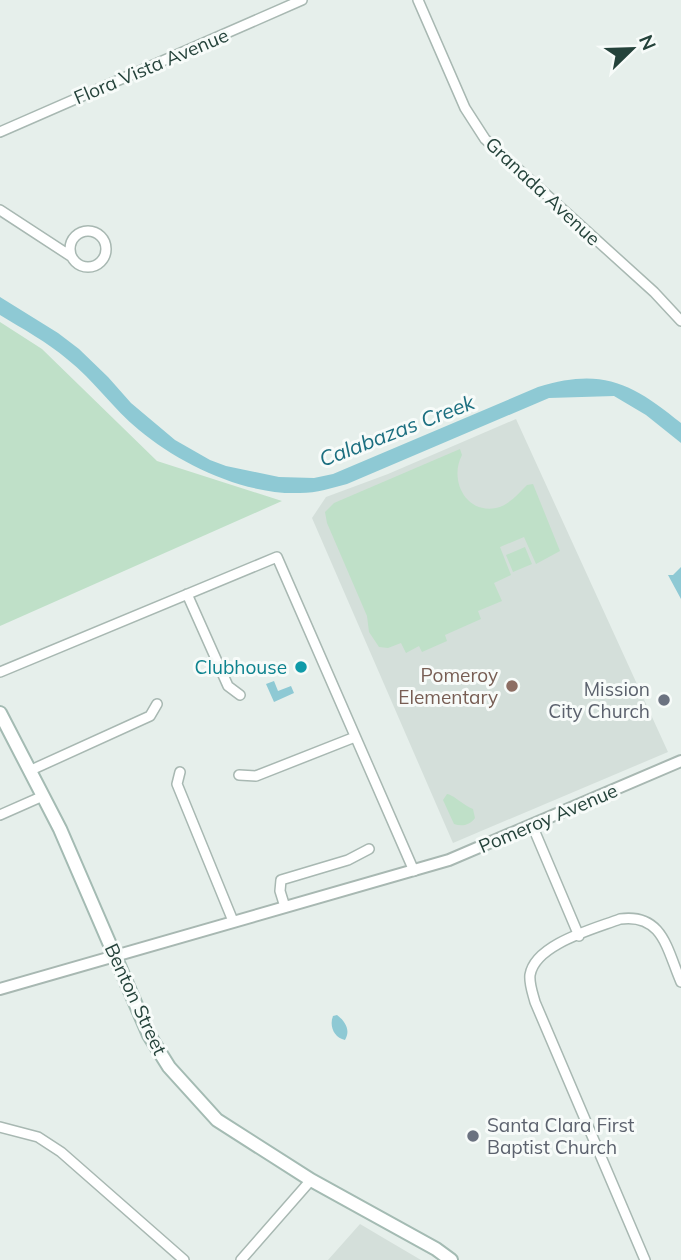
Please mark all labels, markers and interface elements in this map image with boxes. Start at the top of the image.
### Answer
north arrow [597,14,667,84]
street label: Flora Vista Avenue [70,23,232,109]
text: N [634,31,661,54]
street label: Granada Avenue [480,132,606,250]
water label: Calabazas Creek [315,388,479,472]
place label: Clubhouse [194,655,287,679]
marker: Clubhouse [293,659,309,675]
place label: Pomeroy Elementary [398,663,498,709]
place label: Mission City Church [548,677,650,723]
marker: Pomeroy Elementary [504,678,520,694]
marker: Mission City Church [656,692,672,708]
street label: Pomeroy Avenue [475,778,621,858]
street label: Benton Street [100,939,172,1059]
place label: Santa Clara First Baptist Church [487,1113,635,1159]
marker: Santa Clara First Baptist Church [465,1128,481,1144]

